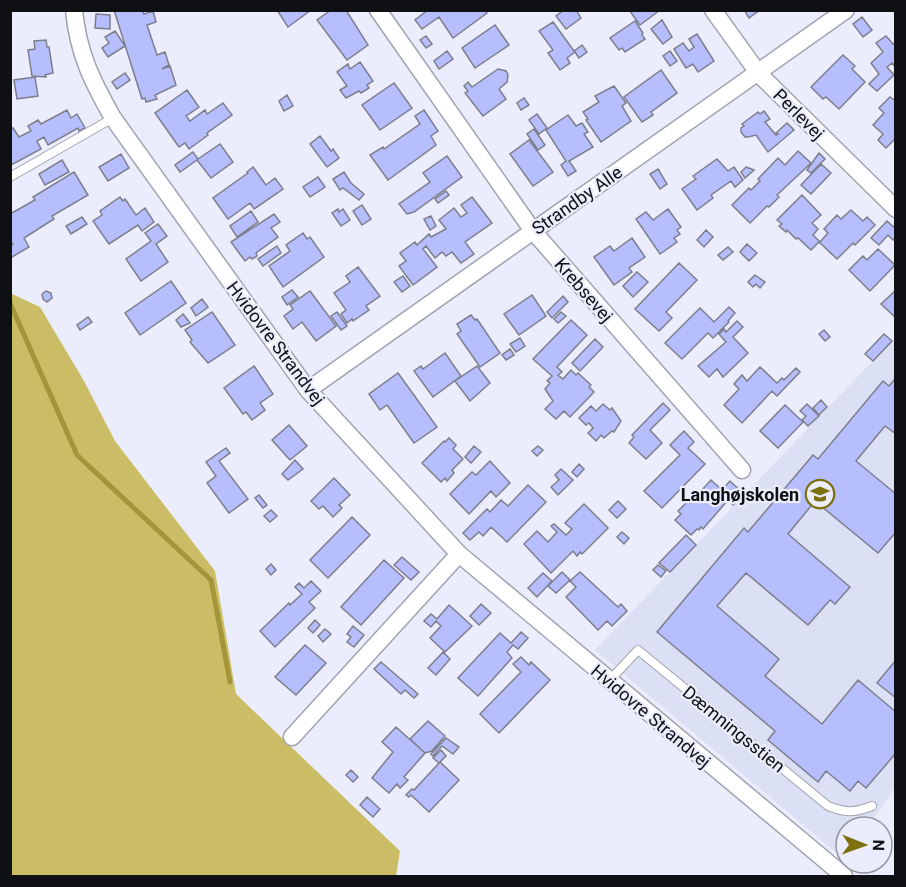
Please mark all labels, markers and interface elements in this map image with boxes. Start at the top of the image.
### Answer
street label: Perlevej [769,84,829,144]
street label: Strandby Alle [528,161,626,239]
street label: Krebsevej [550,254,618,326]
street label: Hvidovre Strandvej [223,277,329,409]
school or university icon: Langhøjskolen [804,478,836,510]
place label: Langhøjskolen [681,484,799,505]
street label: Hvidovre Strandvej [587,660,715,772]
street label: Dæmningsstien [679,681,789,777]
north arrow [834,815,894,875]
text: N [869,839,888,851]

